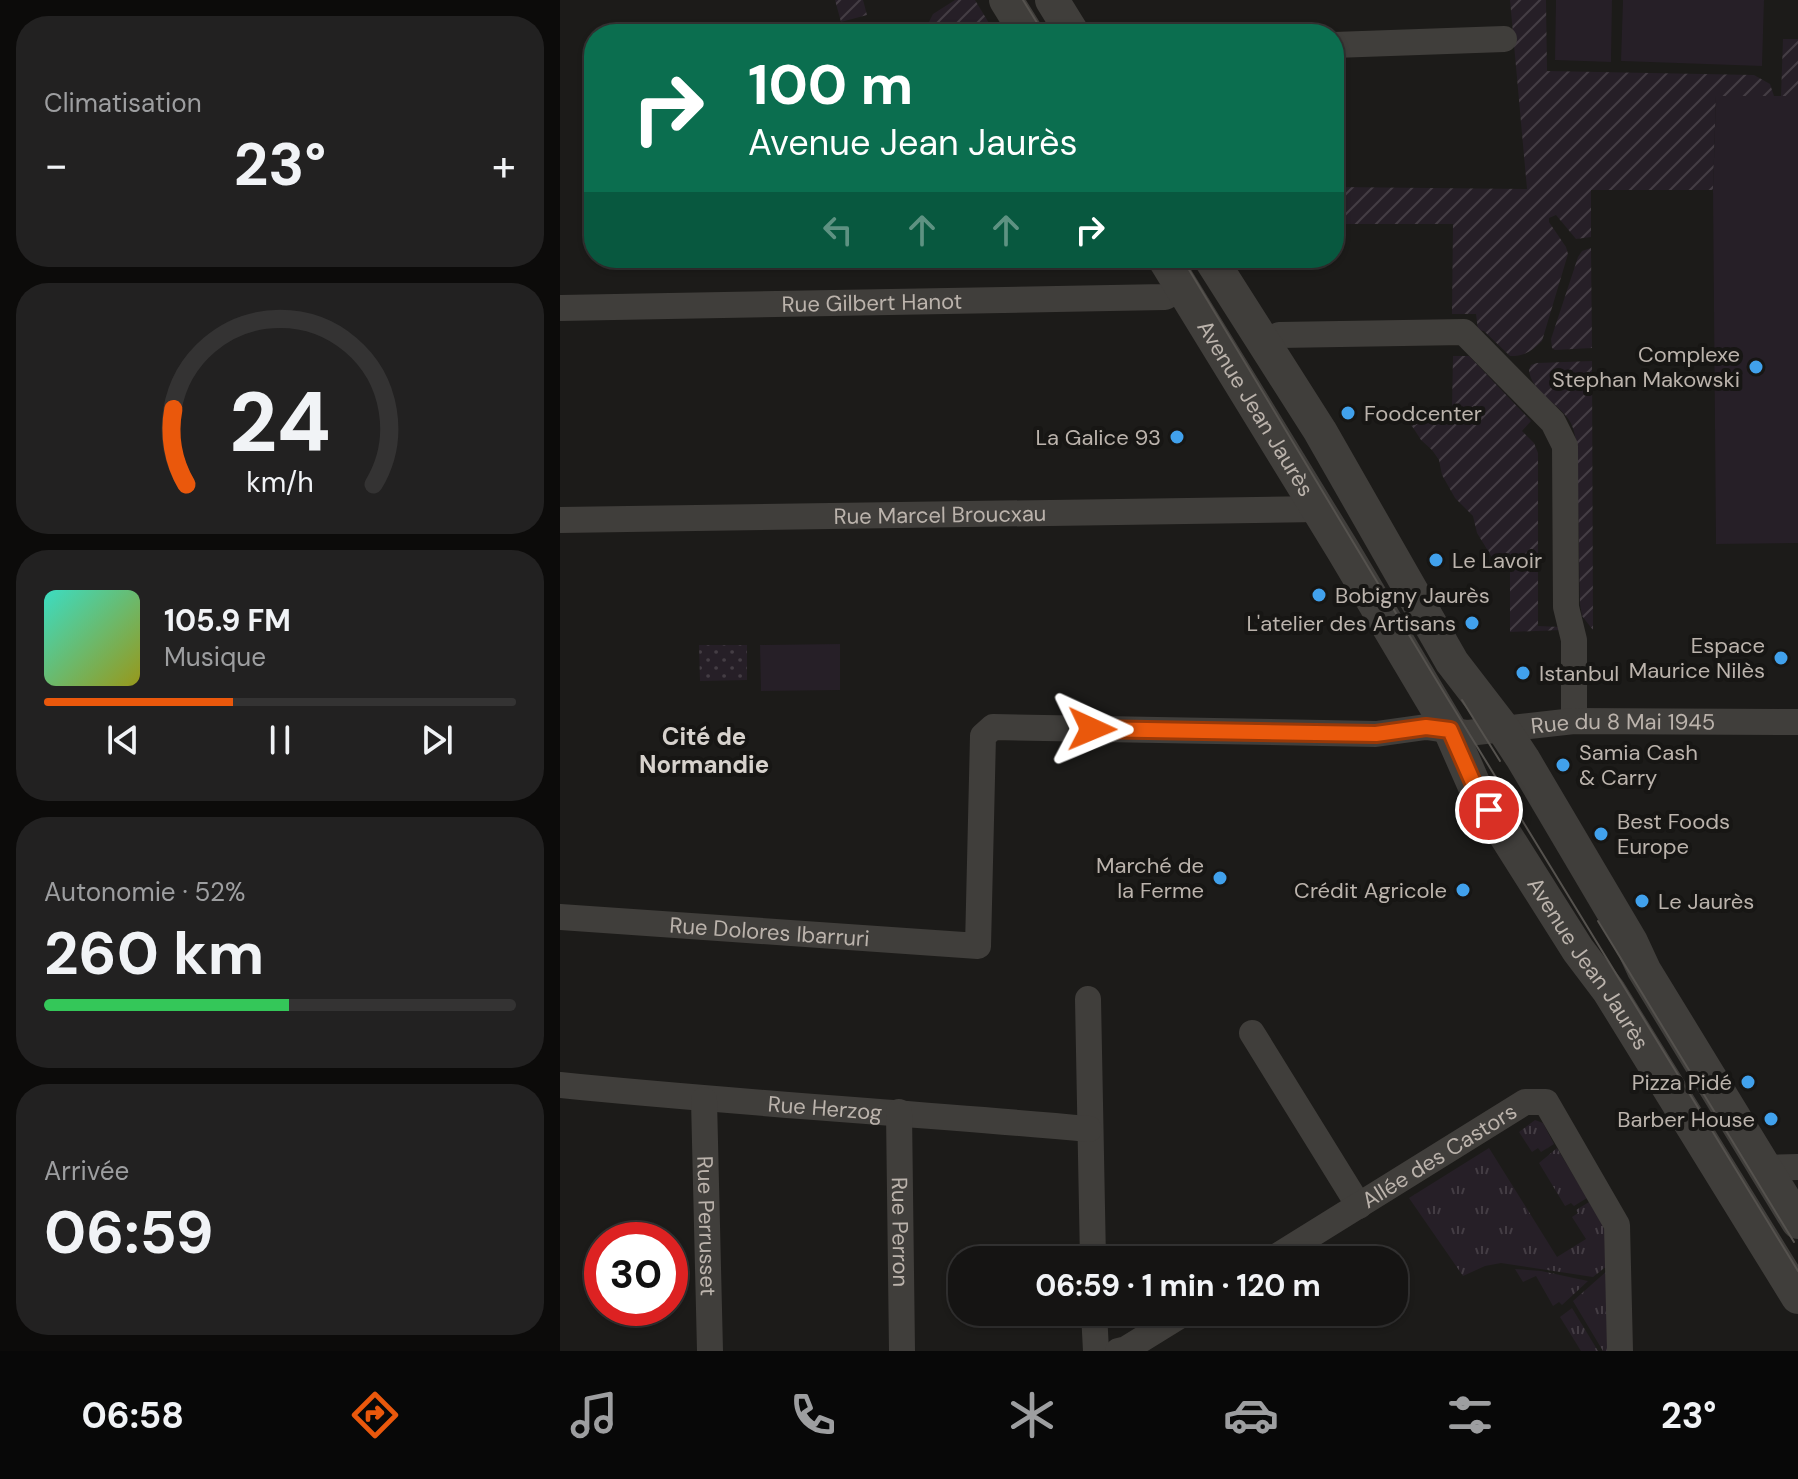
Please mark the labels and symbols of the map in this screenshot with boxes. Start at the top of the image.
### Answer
street label: Rue Gilbert Hanot [781,287,963,319]
street label: Avenue Jean Jaurès [1191,315,1321,502]
place label: Complexe Stephan Makowski [1552,340,1740,394]
marker: Complexe Stephan Makowski [1747,358,1765,376]
place label: Foodcenter [1364,399,1482,428]
marker: Foodcenter [1339,404,1357,422]
place label: La Galice 93 [1035,423,1161,452]
marker: La Galice 93 [1168,428,1186,446]
street label: Rue Marcel Broucxau [833,499,1047,531]
place label: Le Lavoir [1452,546,1542,575]
marker: Le Lavoir [1427,551,1445,569]
place label: Bobigny Jaurès [1335,581,1490,610]
marker: Bobigny Jaurès [1310,586,1328,604]
place label: L'atelier des Artisans [1247,609,1456,638]
marker: L'atelier des Artisans [1463,614,1481,632]
place label: Espace Maurice Nilès [1629,631,1765,685]
marker: Espace Maurice Nilès [1772,649,1790,667]
place label: Istanbul [1539,659,1619,688]
marker: Istanbul [1514,664,1532,682]
position arrow [1050,687,1134,771]
street label: Rue du 8 Mai 1945 [1529,707,1715,741]
district label: Cité de Normandie [639,721,769,780]
place label: Samia Cash & Carry [1579,738,1698,792]
marker: Samia Cash & Carry [1554,756,1572,774]
pin [1455,776,1523,844]
place label: Best Foods Europe [1617,807,1730,861]
marker: Best Foods Europe [1592,825,1610,843]
place label: Marché de la Ferme [1096,851,1204,905]
marker: Marché de la Ferme [1211,869,1229,887]
street label: Avenue Jean Jaurès [1521,872,1656,1055]
place label: Crédit Agricole [1294,876,1447,905]
marker: Crédit Agricole [1454,881,1472,899]
place label: Le Jaurès [1658,887,1754,916]
marker: Le Jaurès [1633,892,1651,910]
street label: Rue Dolores Ibarruri [668,911,870,953]
place label: Pizza Pidé [1632,1068,1732,1097]
marker: Pizza Pidé [1739,1073,1757,1091]
street label: Rue Herzog [767,1089,883,1127]
street label: Allée des Castors [1356,1097,1522,1215]
place label: Barber House [1617,1105,1755,1134]
marker: Barber House [1762,1110,1780,1128]
street label: Rue Perrusset [690,1155,723,1297]
street label: Rue Perron [885,1177,915,1287]
speed limit sign: 30 [584,1222,688,1326]

